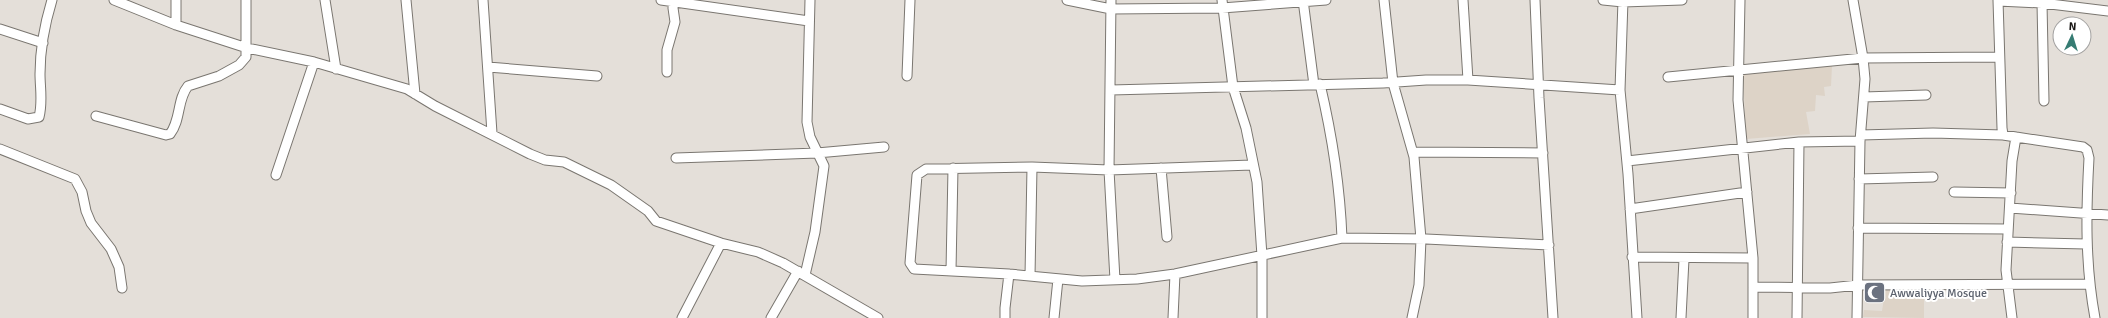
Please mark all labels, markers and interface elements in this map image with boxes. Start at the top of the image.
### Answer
north arrow [2052,16,2092,56]
text: N [2068,20,2077,33]
mosque icon: Awwaliyya Mosque [1861,280,1887,306]
place label: Awwaliyya Mosque [1890,286,1987,301]

